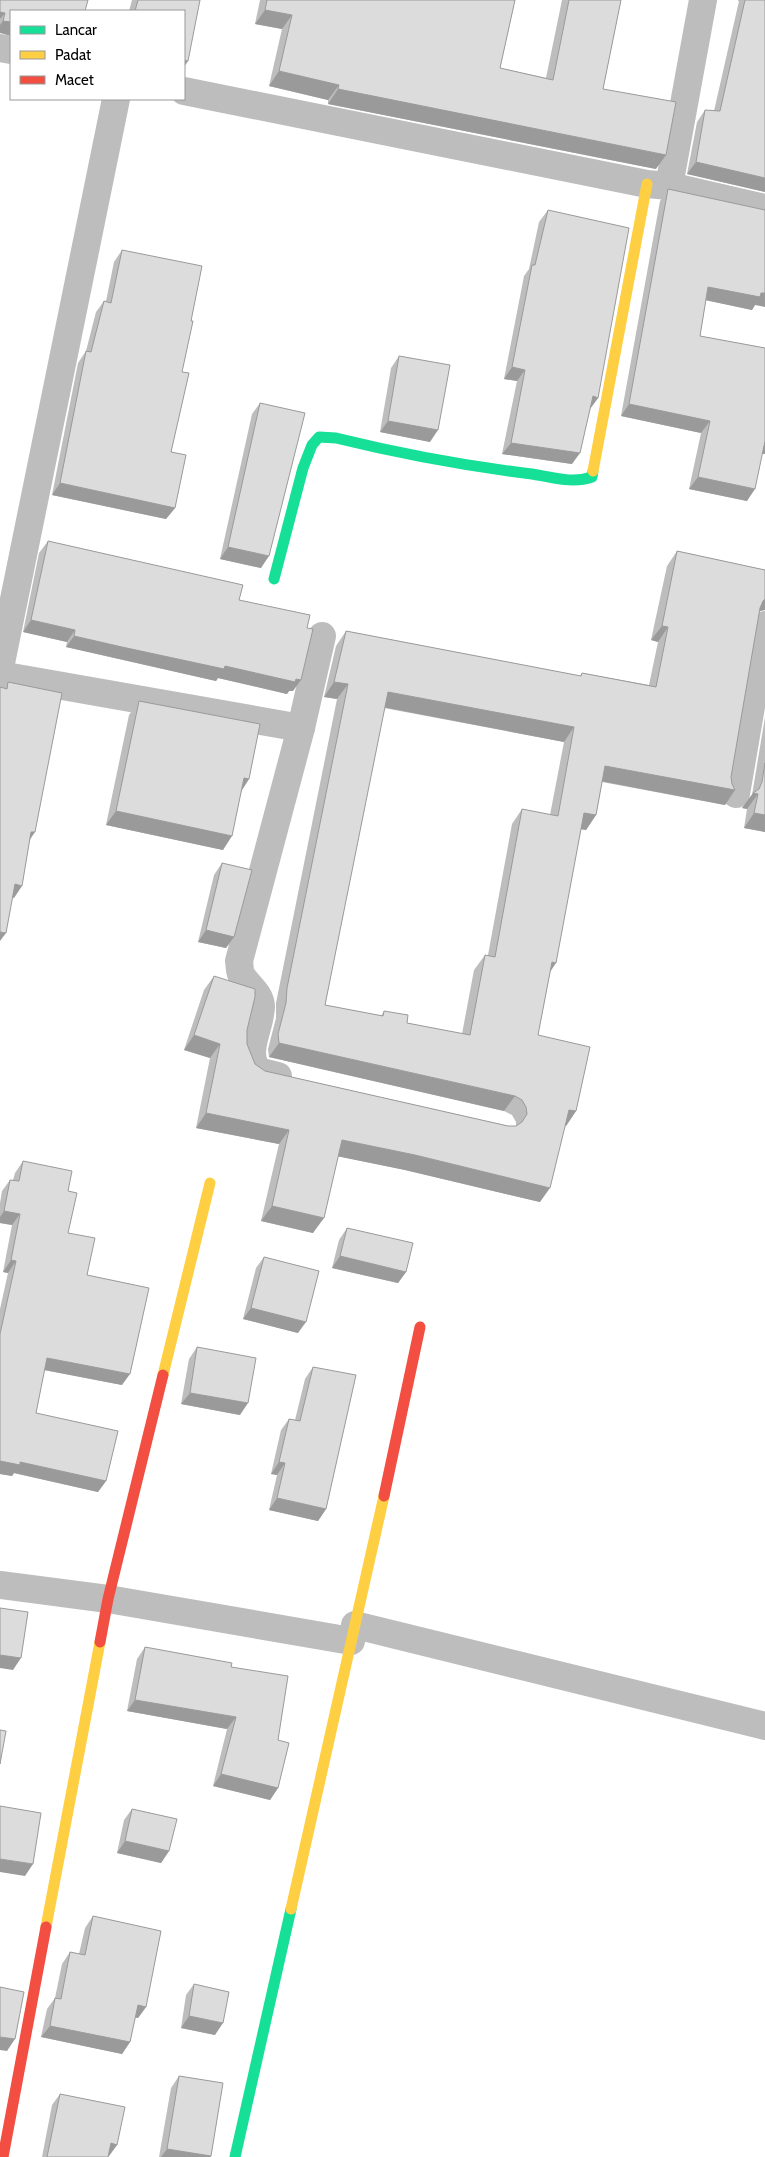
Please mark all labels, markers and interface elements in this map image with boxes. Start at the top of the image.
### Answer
legend [10,10,185,100]
text: Lancar [55,21,97,39]
text: Padat [55,46,91,64]
text: Macet [55,71,94,89]

